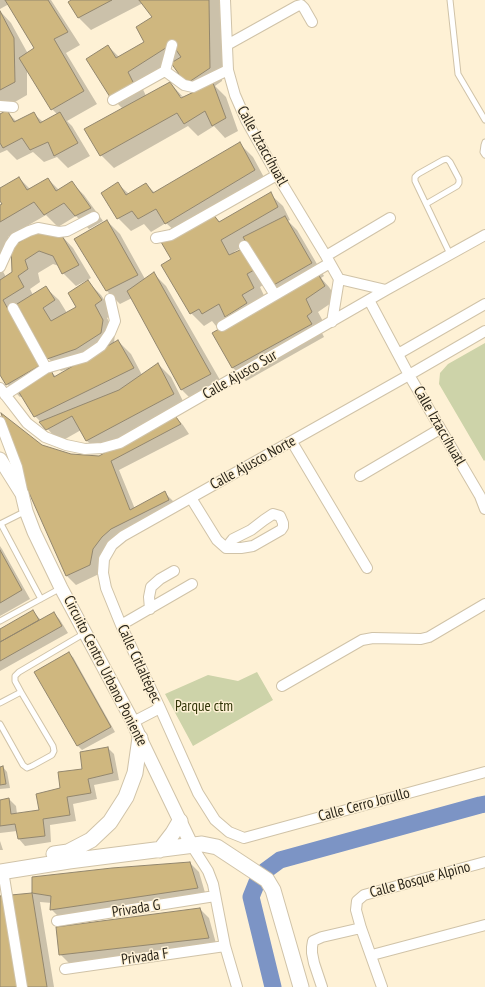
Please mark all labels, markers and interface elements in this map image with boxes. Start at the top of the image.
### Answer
street label: Calle Iztaccíhuatl [233,103,291,189]
street label: Calle Ajusco Sur [200,347,280,403]
street label: Calle Iztaccíhuatl [409,383,469,469]
street label: Calle Ajusco Norte [207,432,299,494]
street label: Circuito Centro Urbano Poniente [59,593,151,749]
street label: Calle Citlaltépec [113,622,165,706]
park label: Parque ctm [175,698,233,716]
street label: Calle Cerro Jorullo [316,784,412,826]
street label: Calle Bosque Alpino [368,858,472,902]
street label: Privada G [111,896,161,922]
street label: Privada F [120,945,170,969]

